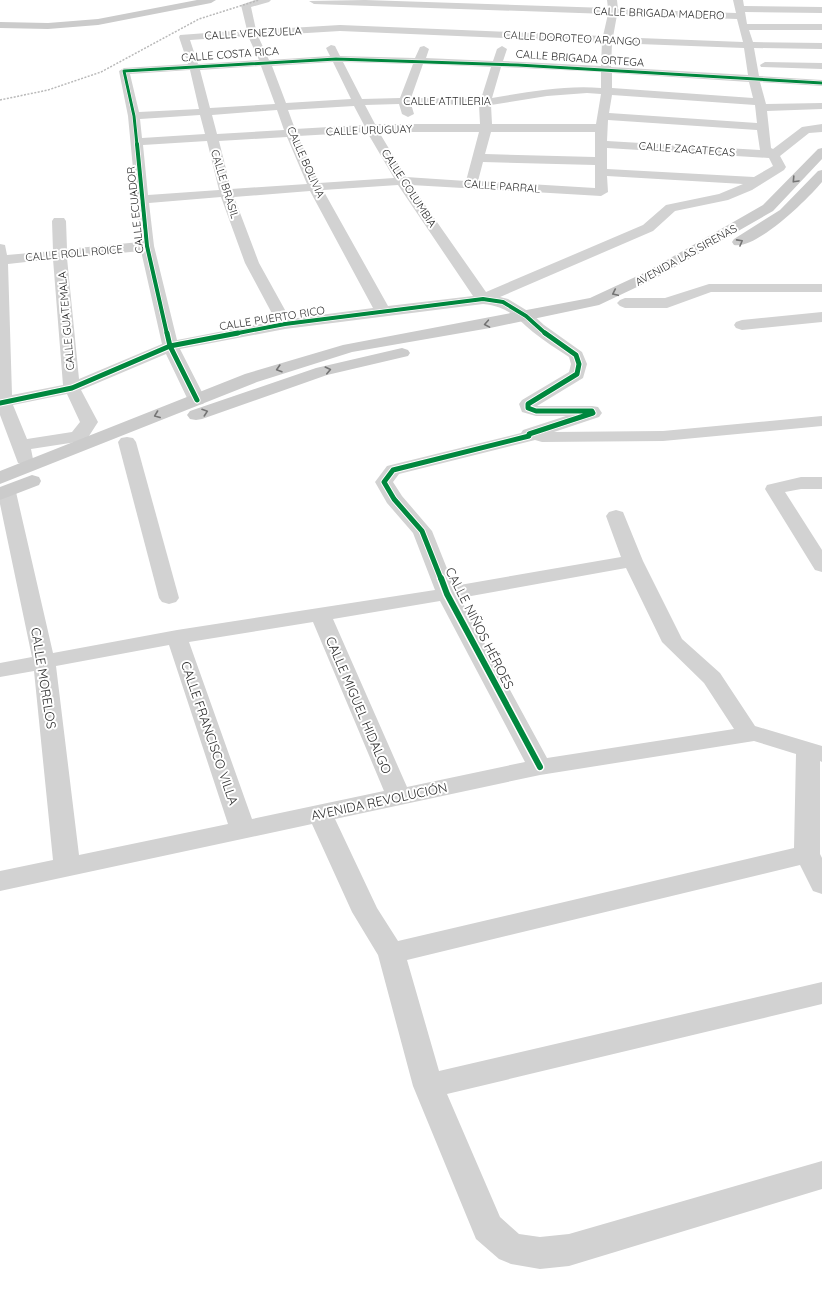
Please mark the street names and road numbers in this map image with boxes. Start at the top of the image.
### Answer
street label: CALLE BRIGADA MADERO [593,4,725,22]
street label: CALLE VENEZUELA [204,23,302,43]
street label: CALLE DOROTEO ARANGO [503,27,641,49]
street label: CALLE COSTA RICA [181,44,279,64]
street label: CALLE BRIGADA ORTEGA [515,47,645,69]
street label: CALLE ATTILERIA [403,94,491,108]
street label: CALLE URUGUAY [326,121,412,139]
street label: CALLE BOLIVIA [284,124,328,200]
street label: CALLE ZACATECAS [638,139,736,159]
street label: CALLE COLUMBIA [378,146,440,230]
street label: CALLE BRASIL [208,148,242,220]
street label: CALLE ECUADOR [123,166,147,254]
street label: CALLE PARRAL [464,176,541,196]
street label: AVENIDA LAS SIRENAS [633,221,739,289]
street label: CALLE ROLL ROICE [25,242,123,264]
street label: CALLE GUATEMALA [55,271,77,371]
street label: CALLE PUERTO RICO [218,303,326,333]
street label: CALLE NIÑOS HÉROES [442,564,518,692]
street label: CALLE MORELOS [28,626,60,730]
street label: CALLE MIGUEL HIDALGO [323,634,395,776]
street label: CALLE FRANCISCO VILLA [178,659,242,807]
street label: AVENIDA REVOLUCIÓN [309,779,449,823]

